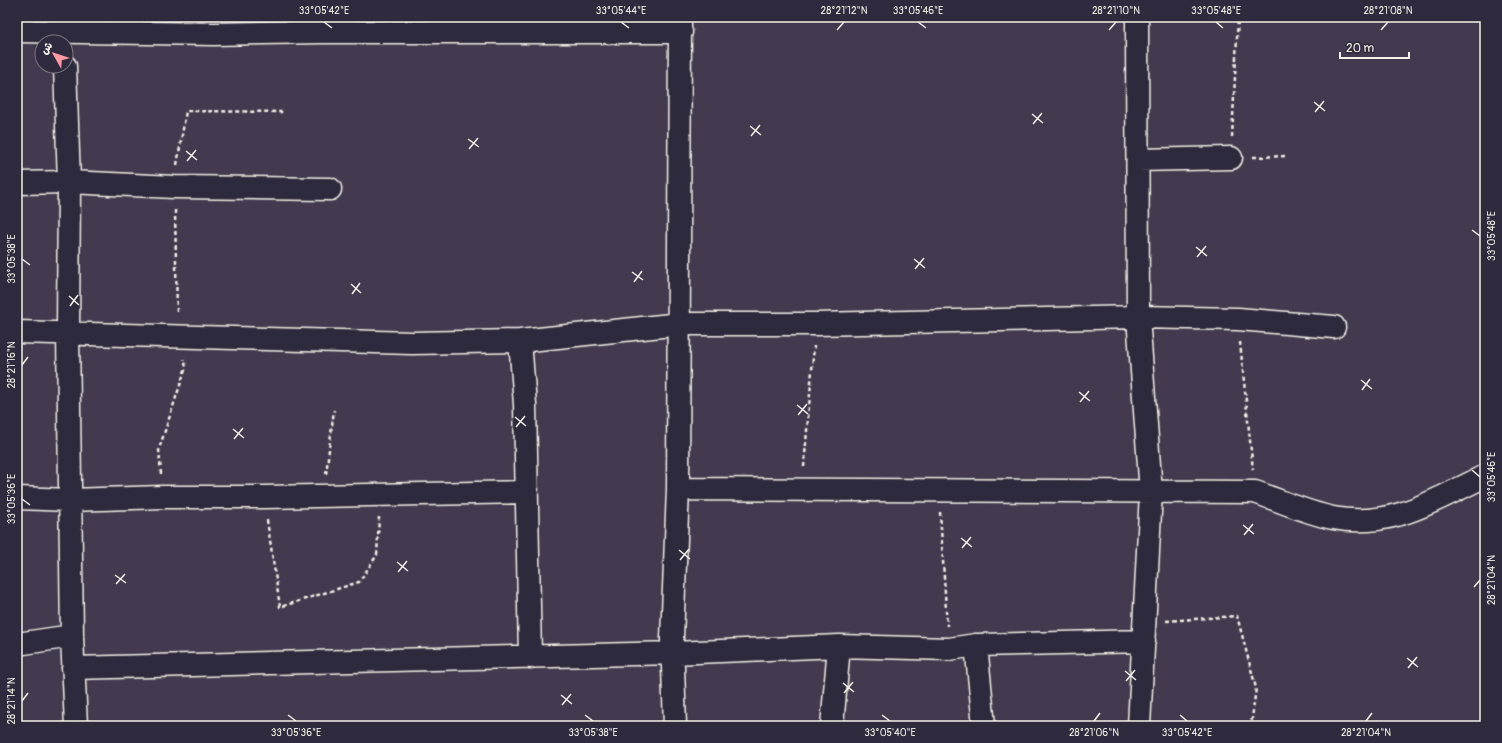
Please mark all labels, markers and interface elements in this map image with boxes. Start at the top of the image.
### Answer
text: 33°05'42"E [299,5,349,17]
text: 33°05'44"E [596,5,646,17]
text: 28°21'12"N [821,5,868,17]
text: 33°05'46"E [893,5,943,17]
text: 28°21'10"N [1092,5,1140,17]
text: 33°05'48"E [1191,5,1241,17]
text: 28°21'08"N [1363,5,1413,17]
north arrow [34,34,74,74]
scale bar [1340,34,1409,60]
text: ش [38,39,55,57]
text: 20 m [1346,41,1375,56]
text: 33°05'48"E [1486,211,1498,261]
text: 33°05'38"E [6,234,18,284]
text: 28°21'16"N [6,341,18,389]
text: 33°05'46"E [1486,452,1498,502]
text: 33°05'36"E [6,474,18,524]
text: 28°21'04"N [1486,555,1498,605]
text: 28°21'14"N [6,677,18,725]
text: 33°05'36"E [271,727,321,739]
text: 33°05'38"E [568,727,618,739]
text: 33°05'40"E [864,727,916,739]
text: 28°21'06"N [1069,727,1119,739]
text: 33°05'42"E [1162,727,1212,739]
text: 28°21'04"N [1341,727,1391,739]

